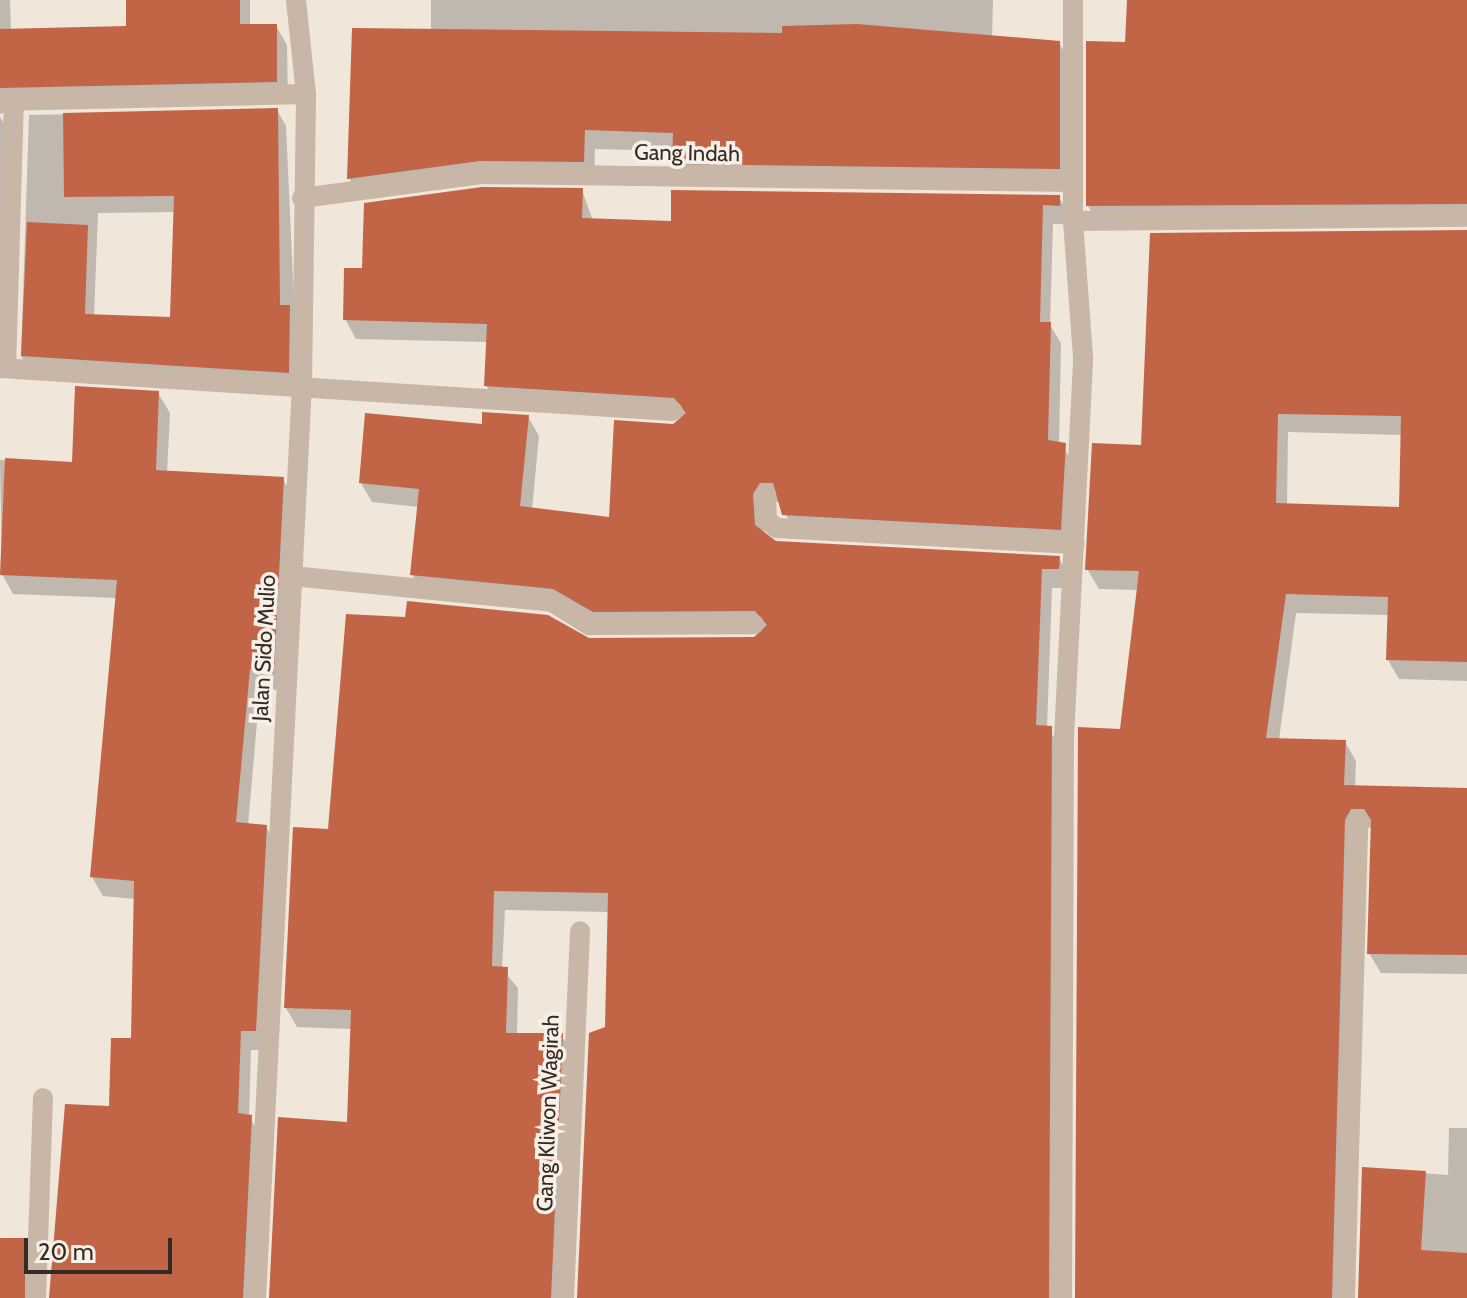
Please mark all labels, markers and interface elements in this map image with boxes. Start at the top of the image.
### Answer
street label: Gang Indah [634,139,740,167]
street label: Jalan Sido Mulio [247,574,281,722]
street label: Gang Kliwon Wagirah [531,1014,565,1212]
scale bar [28,1222,176,1272]
text: 20 m [38,1237,94,1266]

